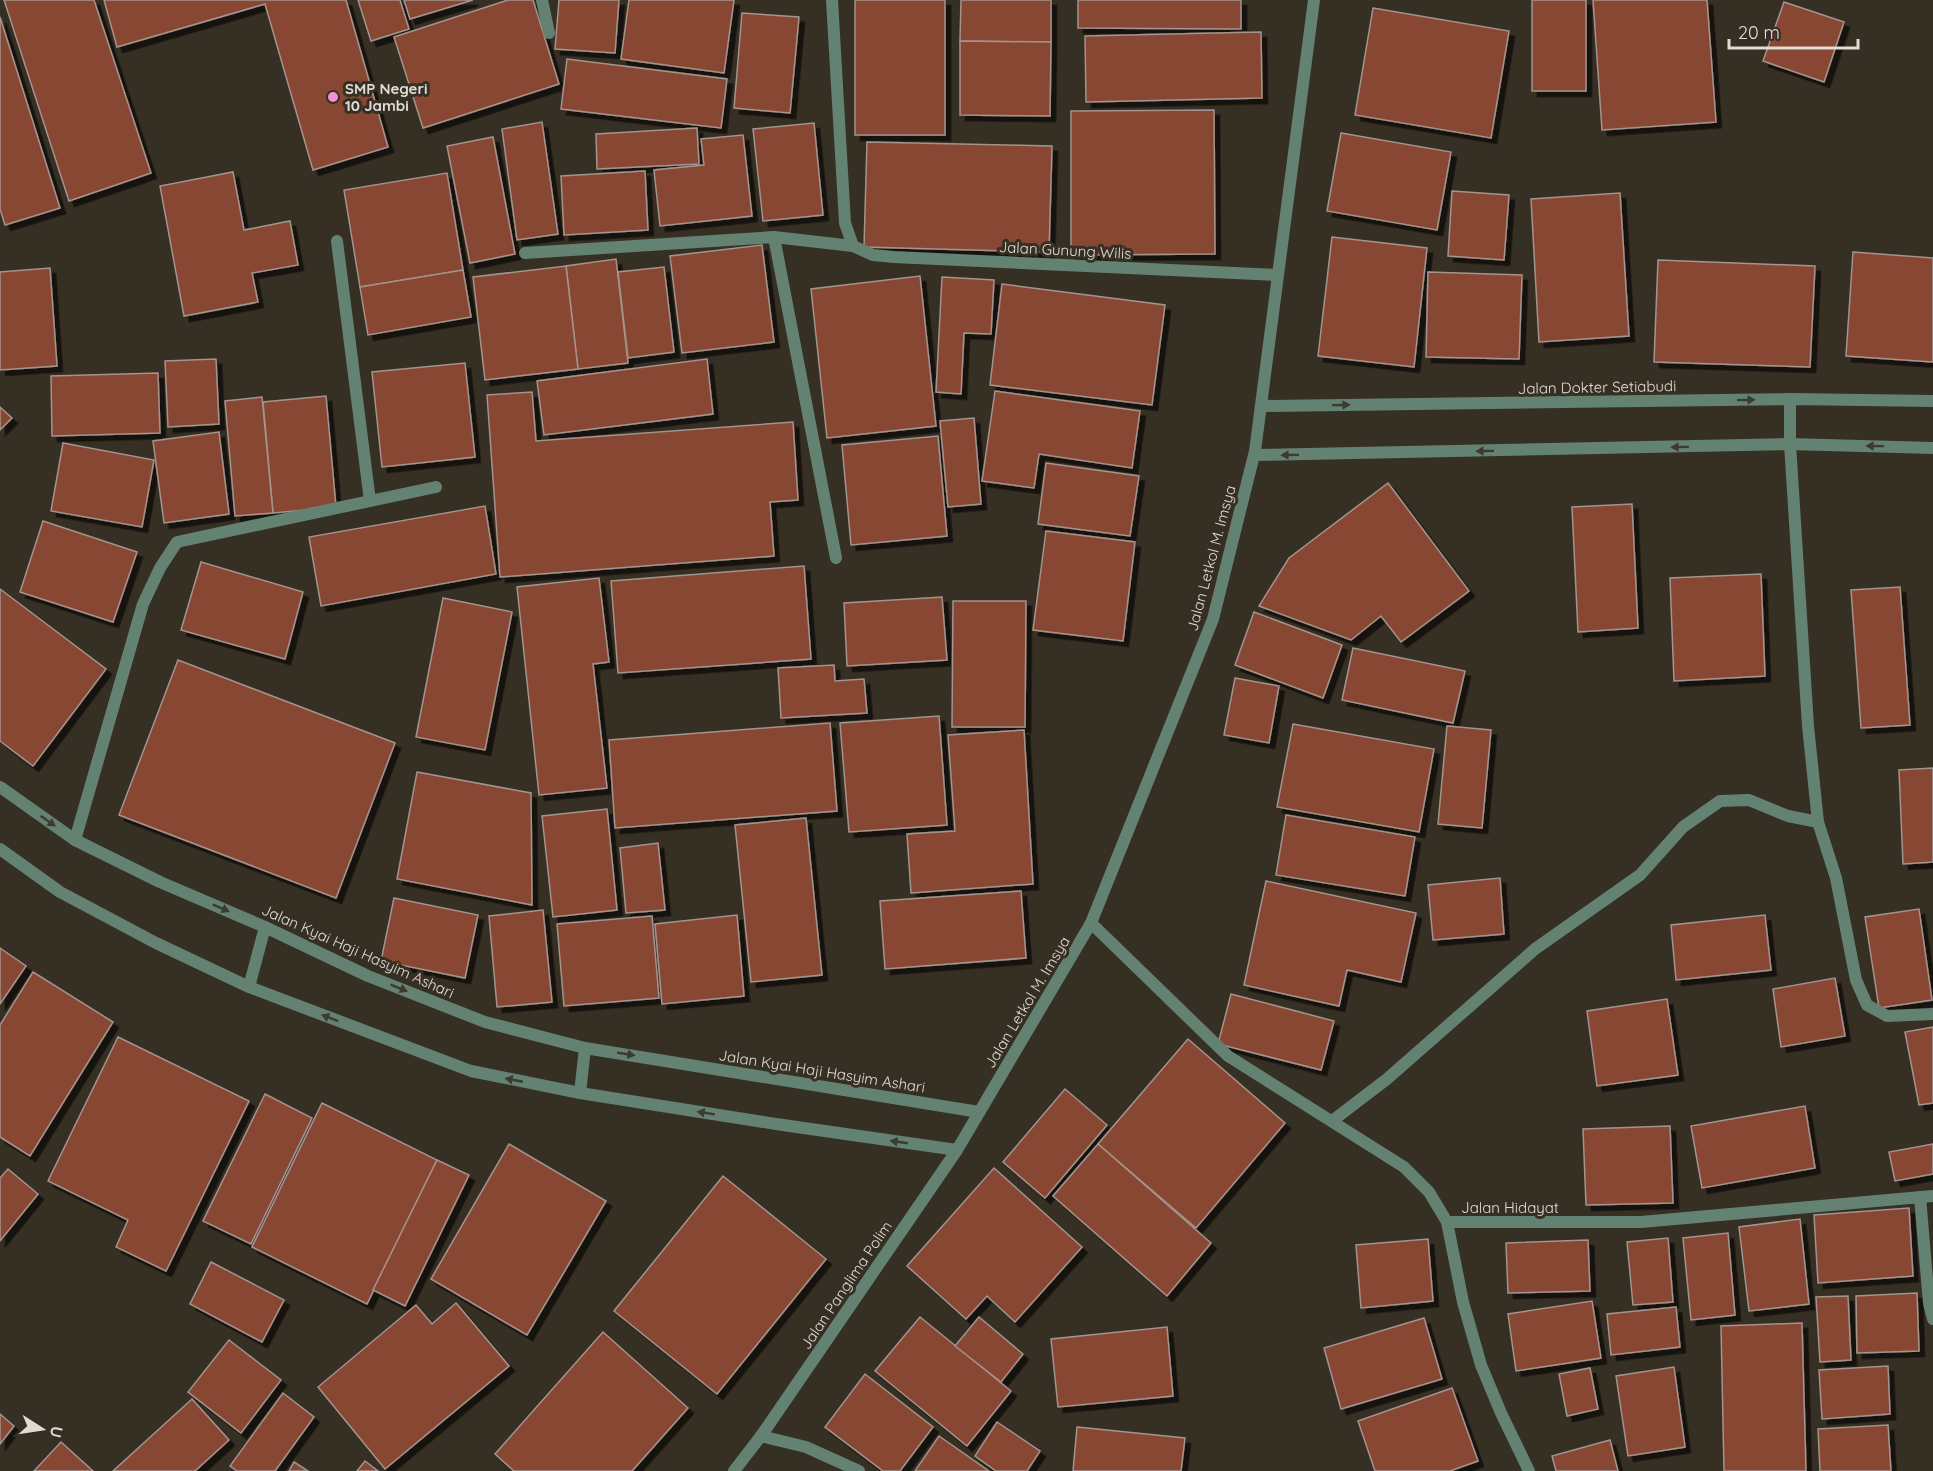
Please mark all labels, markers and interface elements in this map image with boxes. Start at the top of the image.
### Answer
scale bar [1729,12,1858,50]
text: 20 m [1738,21,1780,44]
place label: SMP Negeri 10 Jambi [345,79,427,115]
marker: SMP Negeri 10 Jambi [326,90,340,104]
street label: Jalan Gunung Wilis [998,237,1132,263]
street label: Jalan Dokter Setiabudi [1518,376,1676,398]
one-way arrow [1736,395,1755,405]
one-way arrow [1331,400,1350,410]
one-way arrow [1865,441,1884,451]
one-way arrow [1670,442,1689,451]
one-way arrow [1475,446,1494,455]
one-way arrow [1280,450,1299,459]
street label: Jalan Letkol M. Imsya [1182,483,1240,633]
one-way arrow [39,815,55,827]
street label: Jalan Kyai Haji Hasyim Ashari [259,900,457,1002]
one-way arrow [213,904,230,913]
street label: Jalan Letkol M. Imsya [980,933,1074,1071]
one-way arrow [391,983,409,993]
one-way arrow [321,1012,339,1022]
street label: Jalan Kyai Haji Hasyim Ashari [717,1045,927,1097]
one-way arrow [617,1050,636,1059]
one-way arrow [505,1075,524,1084]
one-way arrow [697,1109,716,1118]
one-way arrow [890,1137,909,1146]
street label: Jalan Hidayat [1461,1198,1559,1217]
street label: Jalan Panglima Polim [796,1217,896,1353]
north arrow [12,1399,72,1459]
text: U [46,1425,68,1440]

